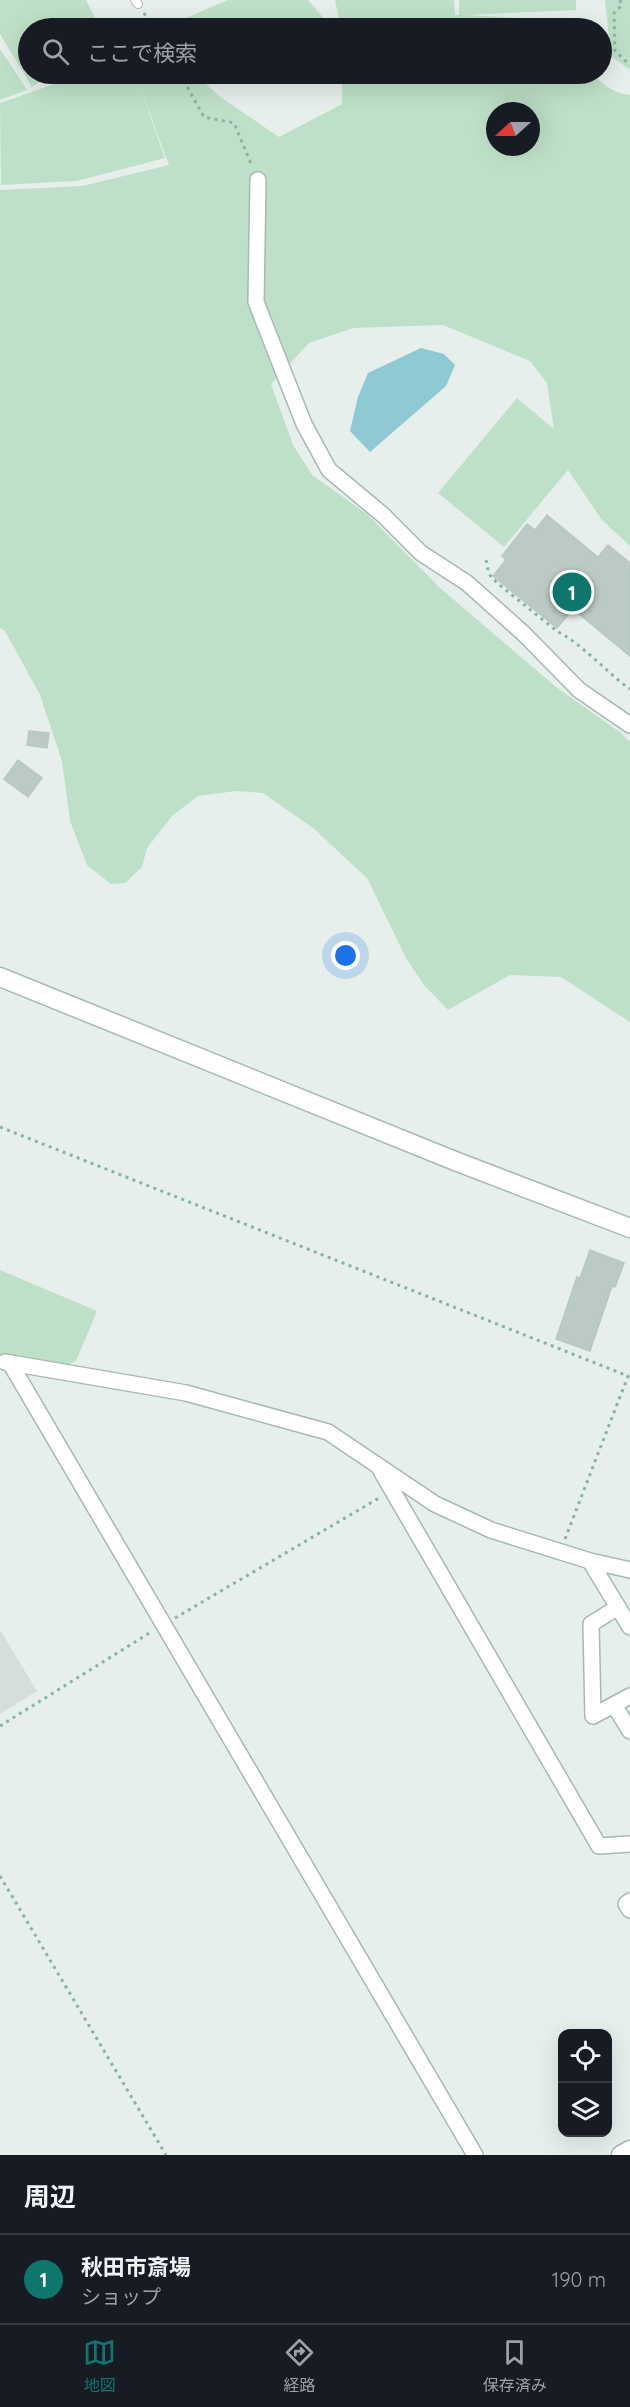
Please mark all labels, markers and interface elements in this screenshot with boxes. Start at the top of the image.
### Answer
search box [18,18,612,84]
icon: search [39,35,72,68]
text: ここで検索 [87,39,197,67]
north arrow [486,102,540,156]
pin: 1 [552,570,592,614]
your location [331,941,360,970]
map controls [558,2029,612,2137]
button: locate [558,2029,612,2083]
button: layers [558,2083,612,2137]
text: 周辺 [24,2180,76,2213]
text: 秋田市斎場 [81,2253,191,2281]
text: 1 [40,2267,47,2292]
text: 190 m [552,2267,606,2292]
text: ショップ [81,2284,161,2309]
tab: 地図 [83,2336,116,2396]
tab: 経路 [283,2336,316,2396]
tab: 保存済み [483,2336,547,2396]

